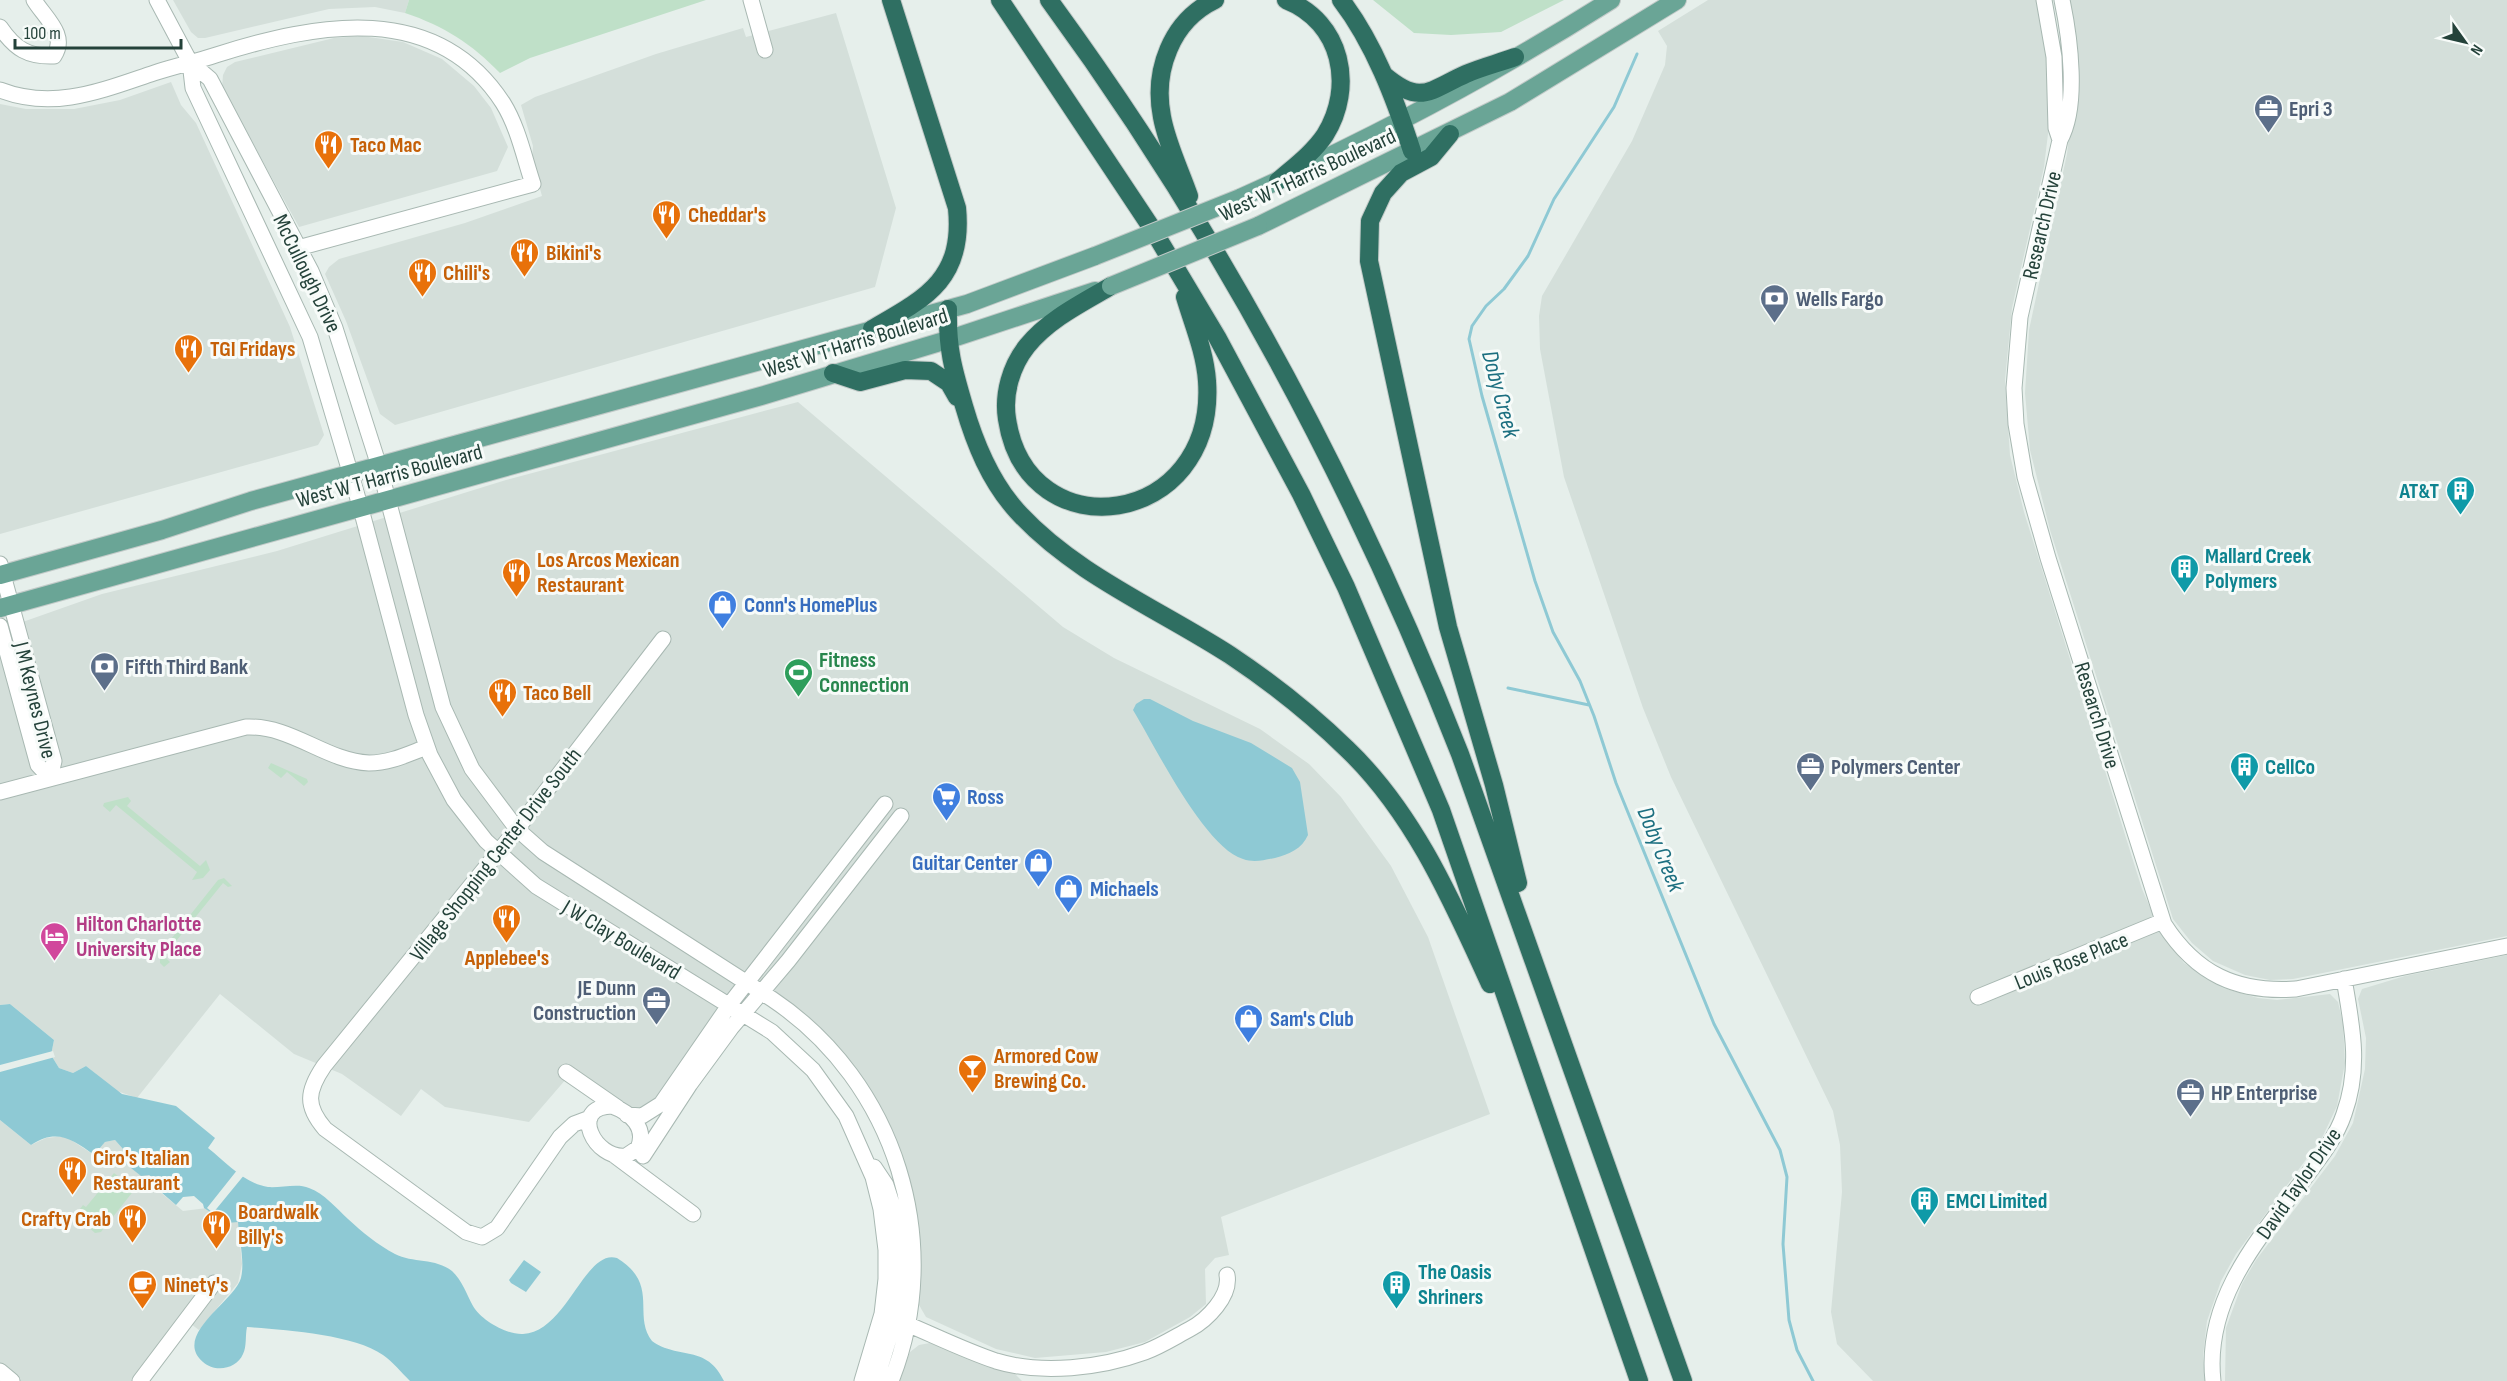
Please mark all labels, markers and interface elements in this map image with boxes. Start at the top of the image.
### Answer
scale bar [15,12,182,50]
north arrow [2435,12,2495,72]
text: 100 m [24,23,61,44]
text: N [2466,41,2486,58]
office icon: Epri 3 [2252,92,2284,134]
place label: Epri 3 [2289,96,2333,123]
street label: West W T Harris Boulevard [1215,123,1400,228]
restaurant icon: Taco Mac [313,128,345,170]
place label: Taco Mac [350,132,422,159]
street label: Research Drive [2017,169,2068,282]
restaurant icon: Cheddar's [651,198,683,240]
place label: Cheddar's [688,202,766,229]
street label: McCullough Drive [266,210,347,337]
restaurant icon: Bikini's [509,236,541,278]
place label: Bikini's [546,240,601,267]
restaurant icon: Chili's [406,256,438,298]
place label: Chili's [443,260,490,287]
bank icon: Wells Fargo [1759,282,1791,324]
place label: Wells Fargo [1796,286,1884,313]
street label: West W T Harris Boulevard [760,303,951,384]
restaurant icon: TGI Fridays [173,332,205,374]
place label: TGI Fridays [210,336,295,363]
water label: Doby Creek [1475,347,1526,442]
street label: West W T Harris Boulevard [293,439,485,514]
building icon: AT&T [2444,474,2476,516]
place label: AT&T [2398,478,2439,505]
place label: Mallard Creek Polymers [2205,543,2312,595]
place label: Los Arcos Mexican Restaurant [537,547,680,599]
building icon: Mallard Creek Polymers [2168,552,2200,594]
restaurant icon: Los Arcos Mexican Restaurant [500,556,532,598]
shop icon: Conn's HomePlus [707,588,739,630]
place label: Conn's HomePlus [744,592,877,619]
street label: J M Keynes Drive [7,638,62,762]
place label: Fitness Connection [819,647,909,699]
bank icon: Fifth Third Bank [88,650,120,692]
place label: Fifth Third Bank [125,654,249,681]
sports icon: Fitness Connection [782,656,814,698]
street label: Research Drive [2068,659,2126,772]
restaurant icon: Taco Bell [486,676,518,718]
place label: Taco Bell [523,680,591,707]
street label: Village Shopping Center Drive South [404,743,588,967]
office icon: Polymers Center [1794,750,1826,792]
building icon: CellCo [2228,750,2260,792]
place label: Polymers Center [1831,754,1961,781]
place label: CellCo [2265,754,2315,781]
supermarket icon: Ross [930,780,962,822]
place label: Ross [967,784,1004,811]
water label: Doby Creek [1630,802,1691,897]
shop icon: Guitar Center [1023,846,1055,888]
place label: Guitar Center [912,850,1018,877]
shop icon: Michaels [1053,872,1085,914]
place label: Michaels [1090,876,1159,903]
street label: J W Clay Boulevard [556,894,685,986]
restaurant icon: Applebee's [491,902,523,944]
place label: Hilton Charlotte University Place [76,911,202,963]
hotel icon: Hilton Charlotte University Place [39,920,71,962]
street label: Louis Rose Place [2011,926,2132,996]
place label: Applebee's [464,945,549,972]
place label: JE Dunn Construction [533,975,636,1027]
office icon: JE Dunn Construction [641,984,673,1026]
shop icon: Sam's Club [1233,1002,1265,1044]
place label: Sam's Club [1270,1006,1354,1033]
place label: Armored Cow Brewing Co. [993,1043,1099,1095]
bar icon: Armored Cow Brewing Co. [957,1052,989,1094]
office icon: HP Enterprise [2174,1076,2206,1118]
place label: HP Enterprise [2211,1080,2318,1107]
street label: David Taylor Drive [2251,1123,2348,1245]
place label: Ciro's Italian Restaurant [93,1145,190,1197]
restaurant icon: Ciro's Italian Restaurant [56,1154,88,1196]
building icon: EMCI Limited [1909,1184,1941,1226]
place label: EMCI Limited [1946,1188,2047,1215]
place label: Boardwalk Billy's [238,1199,320,1251]
restaurant icon: Crafty Crab [116,1202,148,1244]
place label: Crafty Crab [21,1206,111,1233]
restaurant icon: Boardwalk Billy's [201,1208,233,1250]
place label: The Oasis Shriners [1418,1259,1492,1311]
cafe icon: Ninety's [127,1268,159,1310]
building icon: The Oasis Shriners [1381,1268,1413,1310]
place label: Ninety's [164,1272,228,1299]

